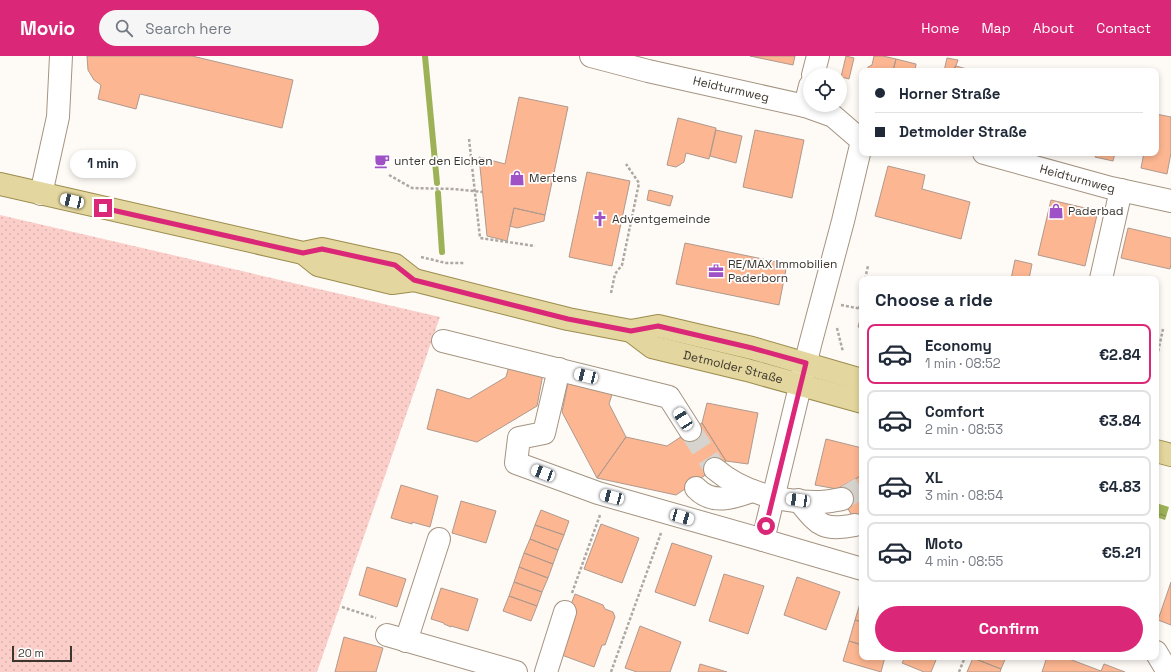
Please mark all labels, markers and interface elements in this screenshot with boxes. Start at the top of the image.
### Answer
search box [99,10,379,46]
text: Movio [20,16,75,41]
icon: search [113,17,135,39]
text: Search here [145,19,232,38]
text: Home [921,19,959,37]
text: Map [981,19,1011,37]
text: About [1033,19,1074,37]
text: Contact [1096,19,1151,37]
map controls [803,68,847,112]
button: locate [803,68,847,112]
street label: Heidturmweg [691,72,771,106]
text: Horner Straße [899,84,1000,103]
text: Detmolder Straße [899,122,1027,141]
callout: 1 min [70,150,136,178]
cafe icon: unter den Eichen [373,152,391,170]
place label: unter den Eichen [394,153,493,169]
text: 1 min [87,155,119,172]
street label: Heidturmweg [1038,161,1117,197]
shop icon: Mertens [508,169,526,187]
place label: Mertens [529,170,577,186]
car [59,192,85,210]
route end [94,199,112,217]
shop icon: Paderbad [1047,202,1065,220]
place label: Paderbad [1068,203,1123,219]
church icon: Adventgemeinde [591,210,609,228]
place label: Adventgemeinde [612,211,710,227]
place label: RE/MAX Immobilien Paderborn [728,256,837,286]
office icon: RE/MAX Immobilien Paderborn [707,262,725,280]
text: Choose a ride [875,288,993,311]
icon: car [877,336,913,372]
text: Economy [925,336,992,355]
text: €2.84 [1099,345,1141,364]
street label: Detmolder Straße [682,347,785,388]
text: 1 min · 08:52 [925,355,1000,372]
car [573,367,599,385]
icon: car [877,402,913,438]
text: Comfort [925,402,985,421]
car [671,406,695,432]
text: €3.84 [1099,411,1141,430]
text: 2 min · 08:53 [925,421,1003,438]
car [530,463,556,483]
icon: car [877,468,913,504]
text: XL [925,468,943,487]
text: €4.83 [1099,477,1141,496]
text: 3 min · 08:54 [925,487,1003,504]
car [599,488,625,506]
car [785,492,811,508]
car [669,508,695,526]
route start [757,517,775,535]
icon: car [877,534,913,570]
text: Moto [925,534,963,553]
text: €5.21 [1102,543,1141,562]
text: 4 min · 08:55 [925,553,1003,570]
button: Confirm [875,606,1143,652]
scale bar [12,644,72,663]
text: 20 m [18,646,44,660]

